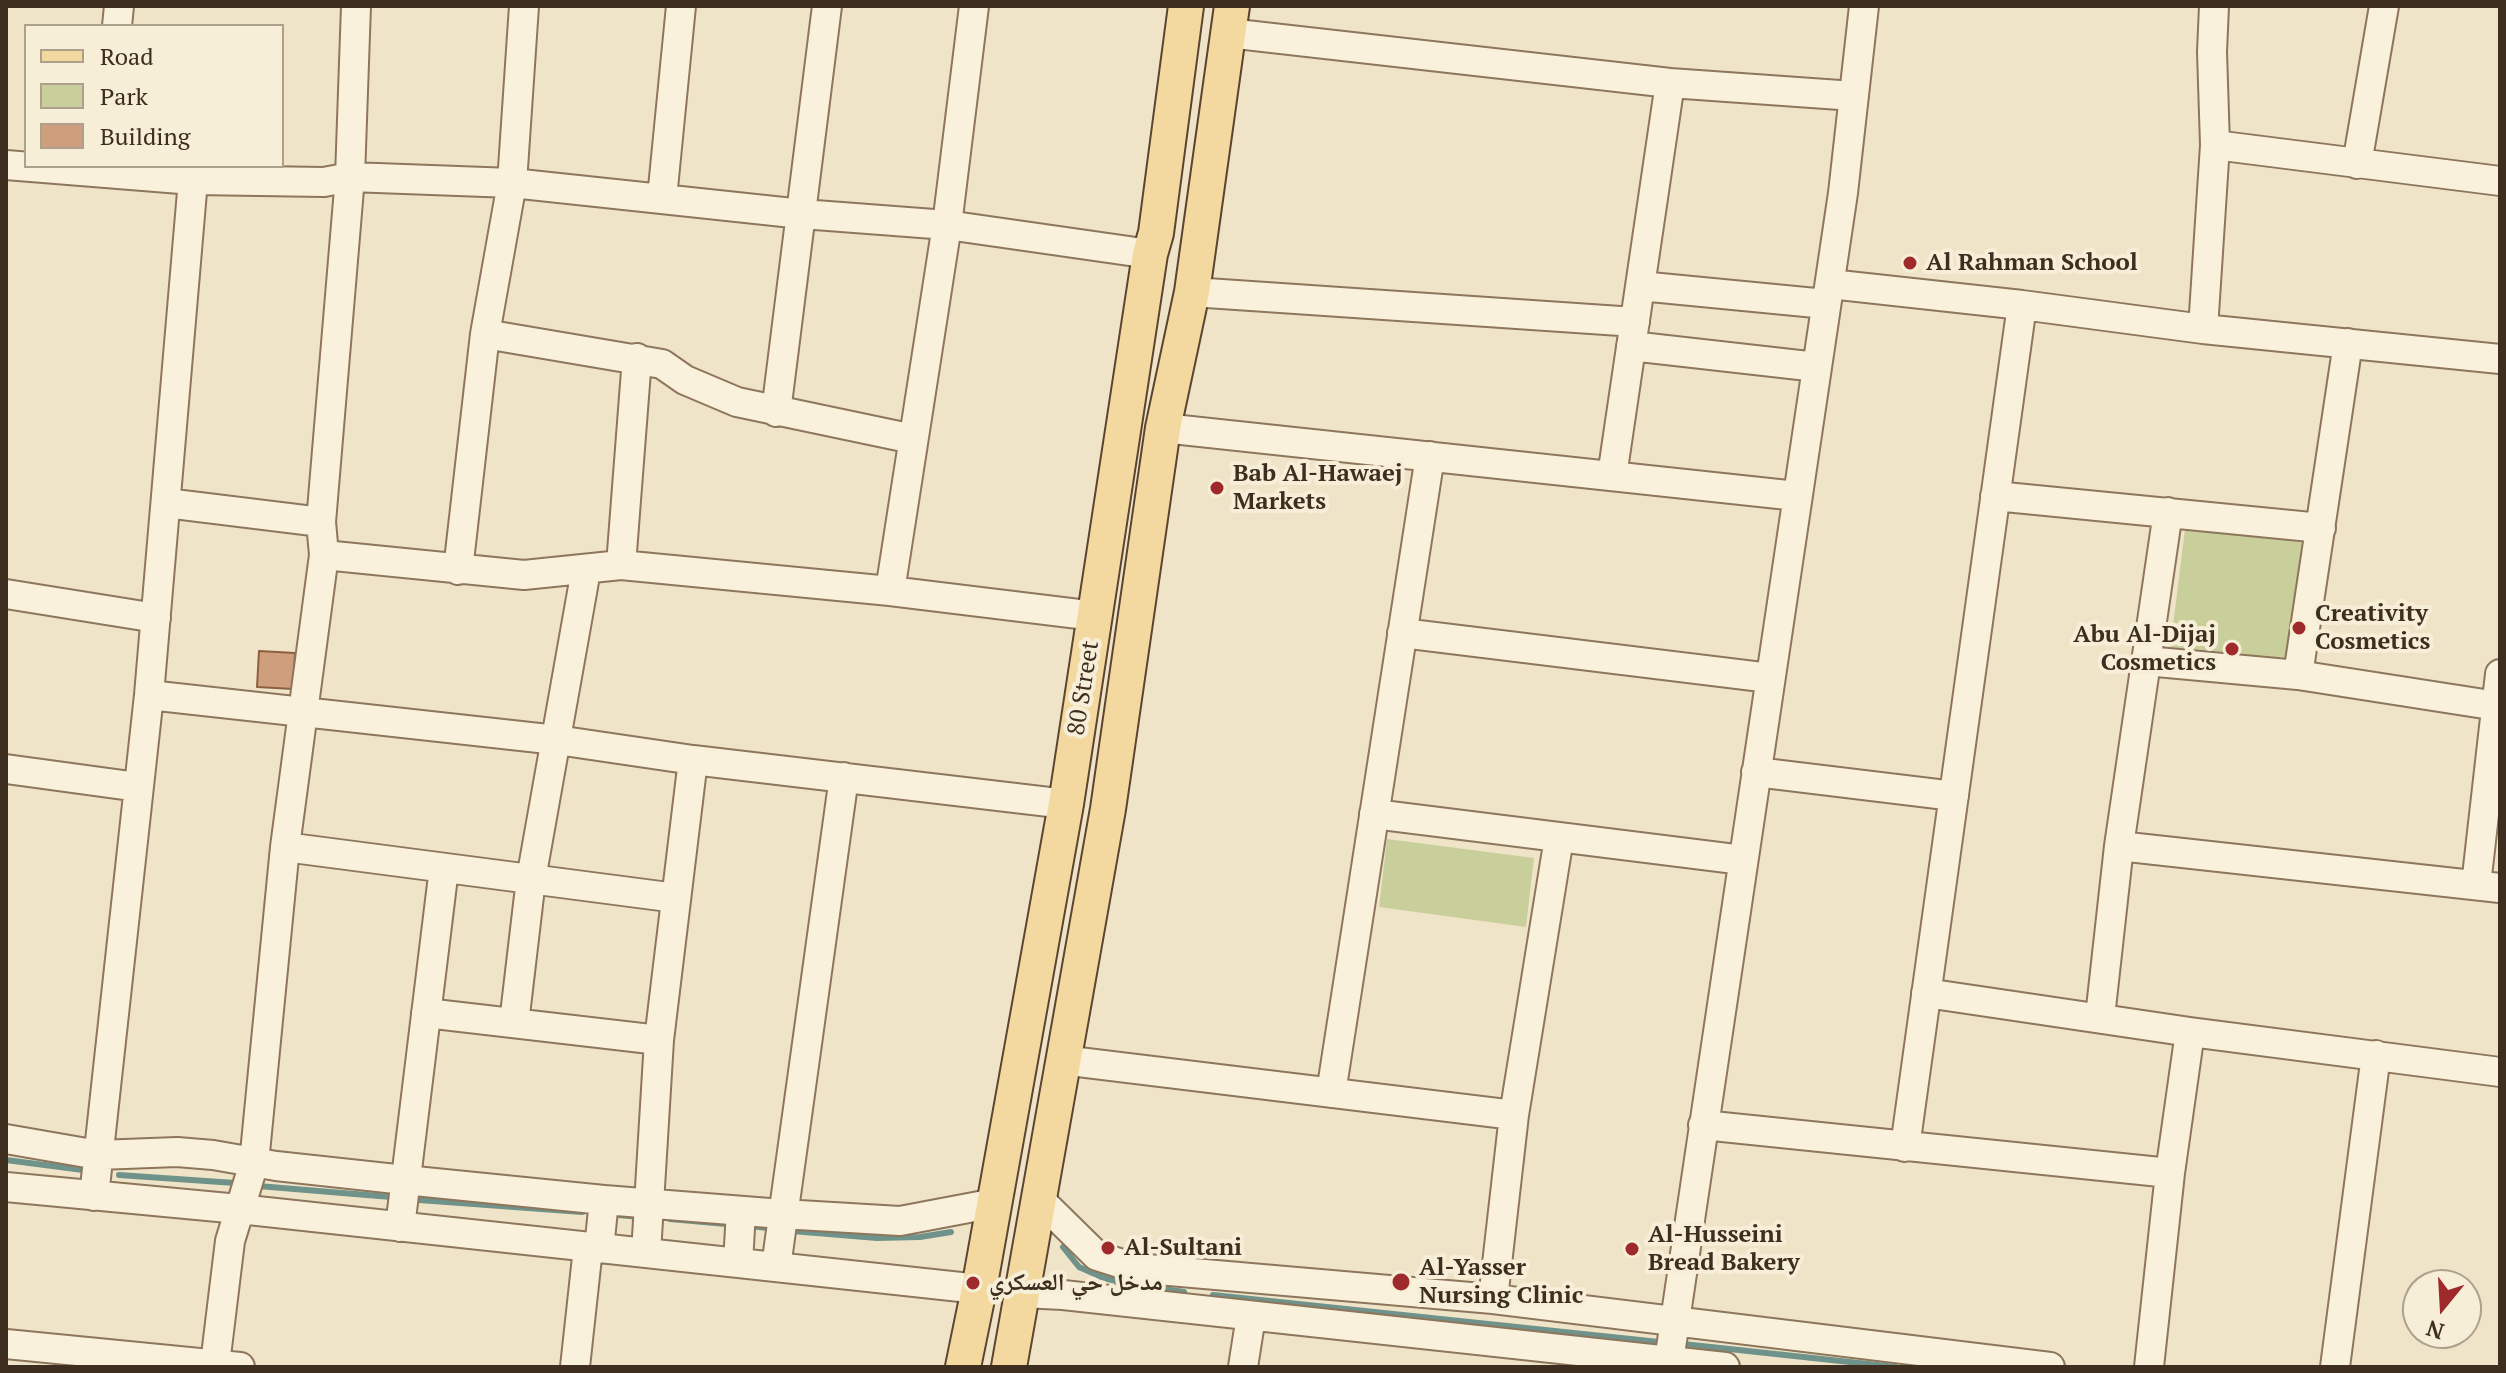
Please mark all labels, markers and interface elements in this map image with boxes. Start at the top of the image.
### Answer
legend [24,24,284,168]
text: Road [100,40,154,72]
text: Park [100,80,148,112]
text: Building [100,120,190,152]
place label: Al Rahman School [1926,249,2138,277]
marker: Al Rahman School [1901,254,1919,272]
place label: Bab Al-Hawaej Markets [1233,460,1403,516]
marker: Bab Al-Hawaej Markets [1208,479,1226,497]
place label: Creativity Cosmetics [2315,600,2430,656]
marker: Creativity Cosmetics [2290,619,2308,637]
place label: Abu Al-Dijaj Cosmetics [2073,621,2216,677]
street label: 80 Street [1062,639,1106,737]
marker: Abu Al-Dijaj Cosmetics [2223,640,2241,658]
place label: Al-Husseini Bread Bakery [1648,1221,1800,1277]
place label: Al-Sultani [1124,1234,1242,1262]
marker: Al-Sultani [1099,1239,1117,1257]
marker: Al-Husseini Bread Bakery [1623,1240,1641,1258]
place label: Al-Yasser Nursing Clinic [1419,1254,1583,1310]
place label: مدخل حي العسكري [989,1269,1163,1297]
north arrow [2402,1269,2482,1349]
marker: Al-Yasser Nursing Clinic [1390,1271,1412,1293]
marker: مدخل حي العسكري [964,1274,982,1292]
text: N [2423,1314,2447,1347]

